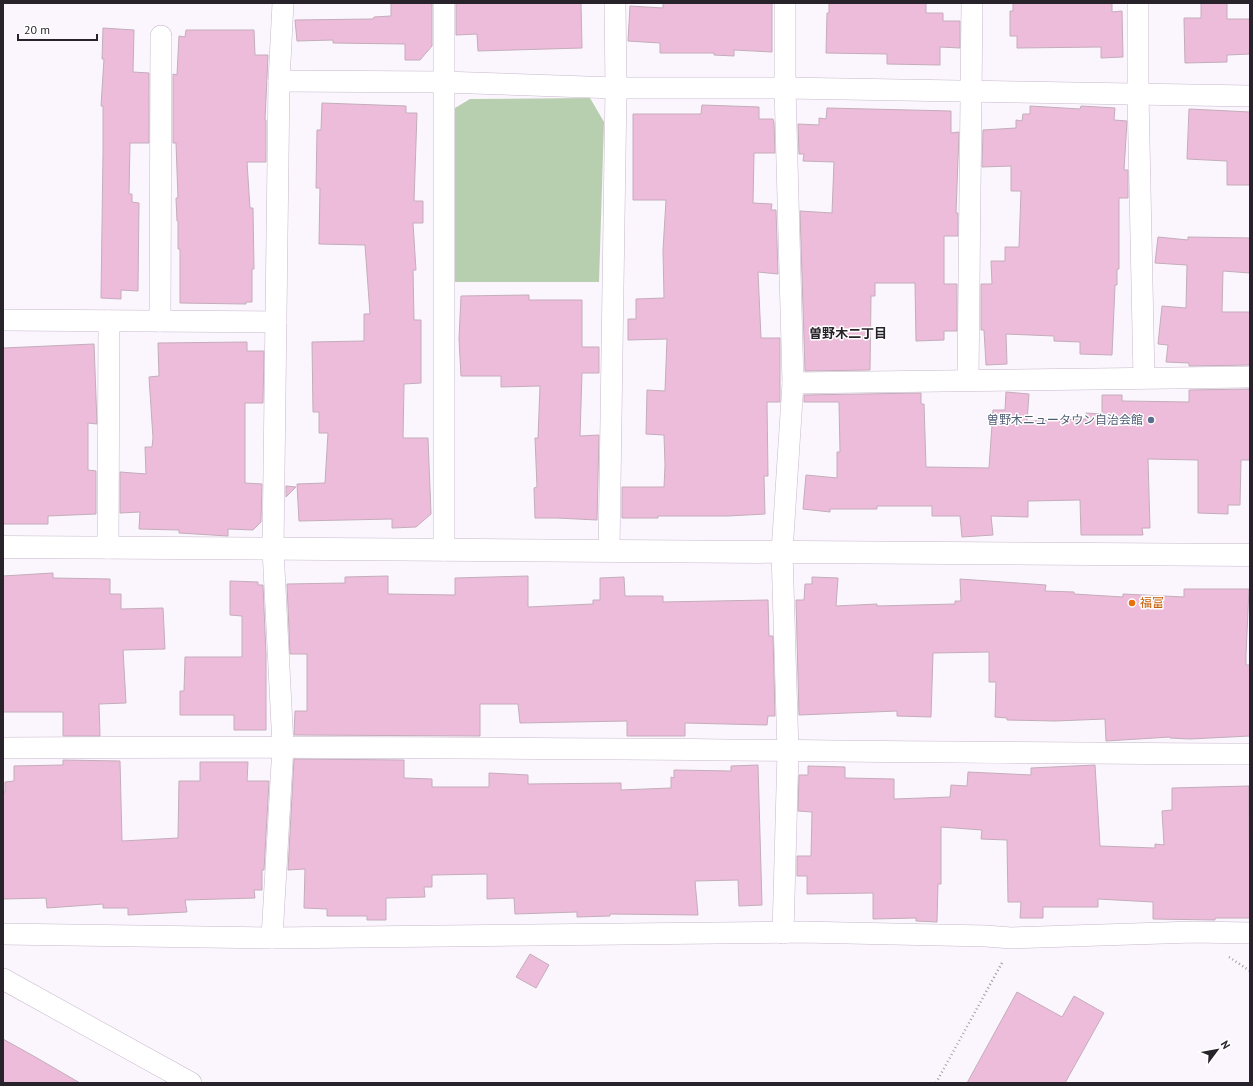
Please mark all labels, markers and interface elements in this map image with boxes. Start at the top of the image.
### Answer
scale bar [18,16,97,42]
text: 20 m [24,22,50,37]
district label: 曽野木二丁目 [809,325,887,342]
place label: 曽野木ニュータウン自治会館 [987,412,1143,427]
marker: 曽野木ニュータウン自治会館 [1146,415,1156,425]
place label: 福富 [1140,595,1164,610]
marker: 福富 [1127,598,1137,608]
north arrow [1197,1030,1237,1070]
text: N [1218,1038,1233,1051]

